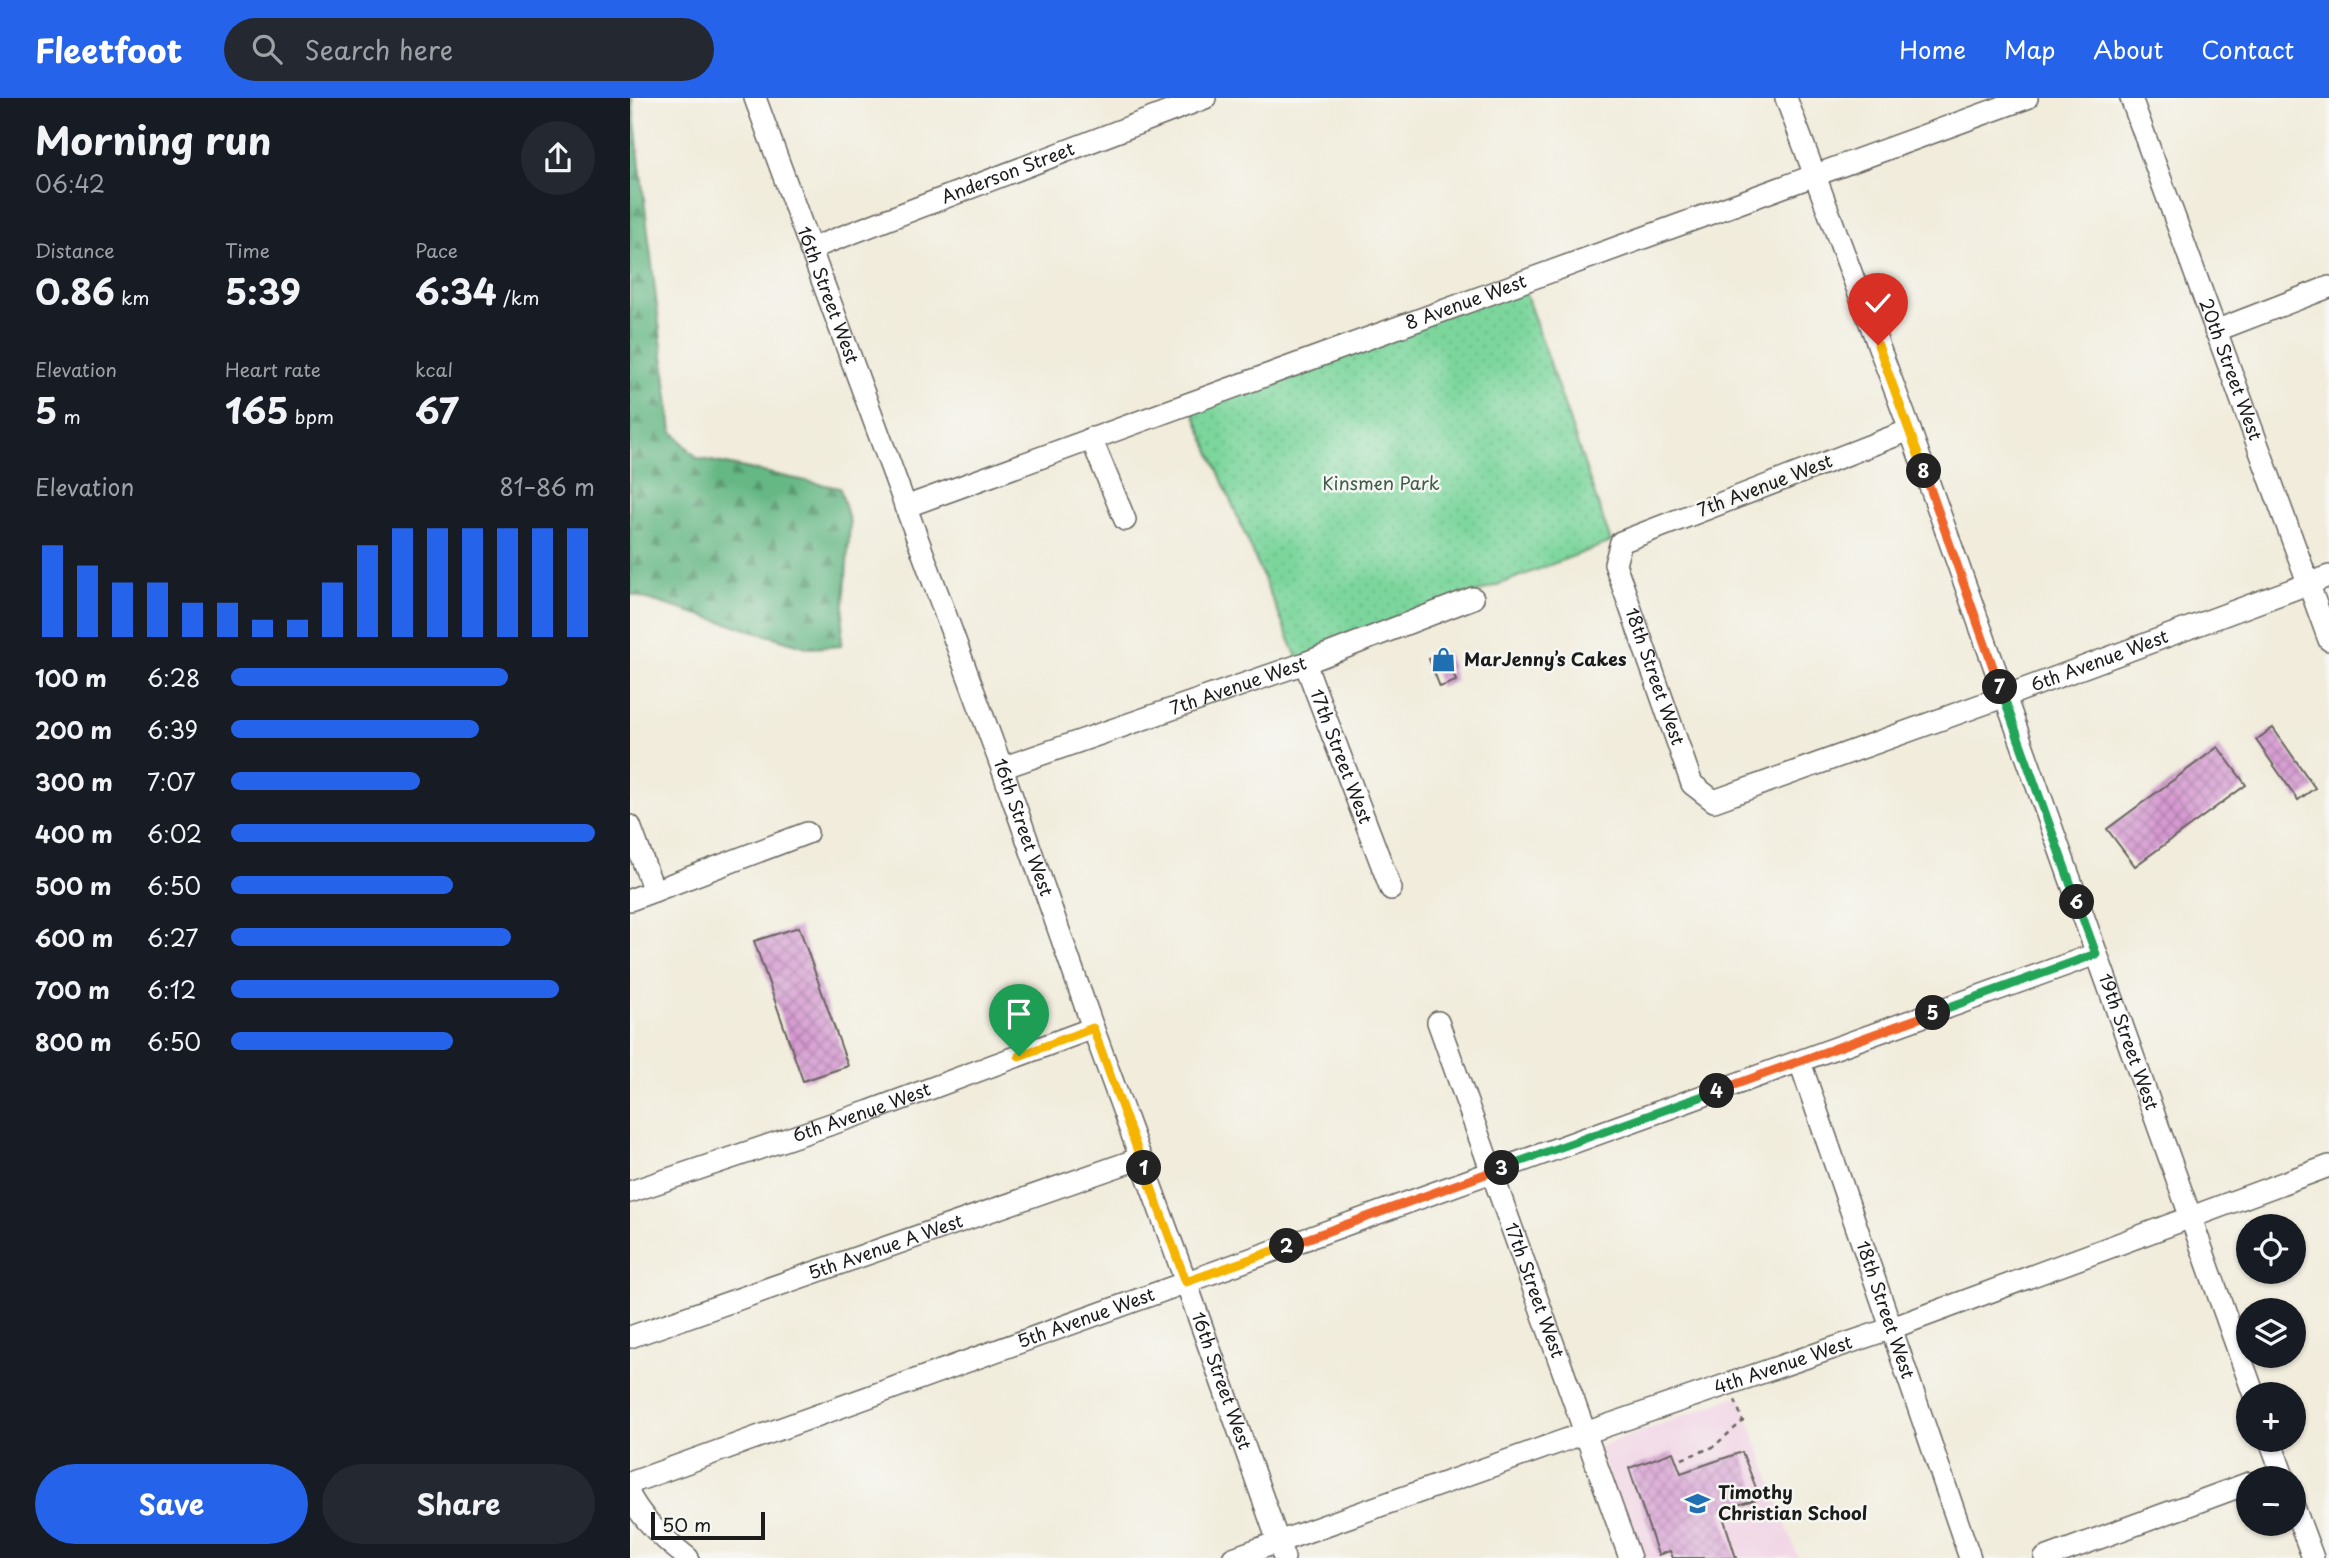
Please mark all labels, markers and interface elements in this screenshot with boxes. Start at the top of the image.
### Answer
search box [224,18,714,81]
text: Fleetfoot [35,24,182,74]
icon: search [248,30,286,68]
text: Search here [304,30,453,69]
text: Home [1899,31,1966,67]
text: Map [2004,31,2055,67]
text: About [2093,31,2163,67]
text: Contact [2201,31,2294,67]
text: Morning run [35,111,271,168]
button: share [521,121,595,195]
street label: Anderson Street [937,134,1078,210]
text: 06:42 [35,166,105,201]
street label: 16th Street West [791,222,867,367]
text: Distance [35,236,115,264]
text: Time [225,236,270,264]
text: Pace [415,236,458,264]
text: 0.86 [35,264,115,317]
text: 5:39 [225,264,301,317]
text: 6:34 [415,264,497,317]
street label: 8 Avenue West [1401,267,1530,336]
pin [1848,273,1908,345]
text: km [115,283,150,311]
text: /km [497,283,539,311]
icon: check [1859,284,1897,322]
street label: 20th Street West [2193,294,2270,444]
text: Elevation [35,355,117,383]
text: Heart rate [225,355,321,383]
text: kcal [415,355,453,383]
text: 5 [35,383,57,436]
text: 165 [225,383,289,436]
text: 67 [415,383,459,436]
text: m [57,402,81,430]
text: bpm [289,402,334,430]
street label: 7th Avenue West [1693,446,1836,523]
pin: 8 [1906,454,1942,488]
text: 8 [1918,456,1929,484]
text: Elevation [35,469,134,504]
text: 81–86 m [499,469,595,504]
park label: Kinsmen Park [1322,469,1440,496]
street label: 18th Street West [1619,604,1692,749]
street label: 6th Avenue West [2027,622,2172,697]
place label: MarJenny’s Cakes [1464,645,1627,672]
shop icon: MarJenny’s Cakes [1430,646,1458,674]
street label: 7th Avenue West [1166,649,1310,721]
text: 100 m [35,660,107,695]
text: 6:28 [147,660,200,695]
pin: 7 [1982,670,2018,704]
text: 7 [1994,672,2005,700]
street label: 17th Street West [1304,685,1380,827]
text: 200 m [35,712,112,747]
text: 6:39 [147,712,198,747]
street label: 16th Street West [987,754,1061,900]
text: 300 m [35,764,113,799]
text: 7:07 [147,764,196,799]
text: 400 m [35,816,113,851]
text: 6:02 [147,816,202,851]
text: 500 m [35,868,112,903]
text: 6:50 [147,868,201,903]
pin: 6 [2060,884,2094,920]
text: 6 [2070,887,2083,915]
text: 600 m [35,920,113,955]
text: 6:27 [147,920,198,955]
street label: 19th Street West [2093,969,2166,1114]
text: 700 m [35,972,110,1007]
text: 6:12 [147,972,196,1007]
pin [989,984,1049,1056]
icon: arrive [1000,995,1038,1033]
pin: 5 [1916,996,1950,1030]
text: 5 [1926,998,1939,1026]
text: 800 m [35,1024,112,1059]
text: 6:50 [147,1024,201,1059]
pin: 4 [1700,1074,1734,1108]
street label: 6th Avenue West [789,1075,934,1148]
text: 4 [1710,1076,1723,1104]
pin: 1 [1126,1150,1162,1186]
pin: 3 [1484,1150,1520,1186]
text: 1 [1139,1153,1148,1181]
text: 3 [1495,1153,1508,1181]
street label: 5th Avenue A West [804,1206,966,1286]
map controls [2236,1214,2306,1536]
button: locate [2236,1214,2306,1284]
street label: 17th Street West [1499,1218,1572,1361]
pin: 2 [1270,1228,1304,1264]
text: 2 [1280,1231,1293,1259]
street label: 18th Street West [1850,1237,1923,1382]
street label: 5th Avenue West [1013,1280,1158,1354]
button: layers [2236,1298,2306,1368]
street label: 16th Street West [1186,1308,1259,1453]
street label: 4th Avenue West [1710,1328,1856,1400]
button: + [2236,1382,2306,1452]
button: Save [35,1464,308,1544]
button: Share [322,1464,595,1544]
button: − [2236,1466,2306,1536]
place label: Timothy Christian School [1718,1478,1867,1526]
school or university icon: Timothy Christian School [1684,1489,1712,1517]
scale bar [651,1509,765,1541]
text: 50 m [662,1510,711,1538]

